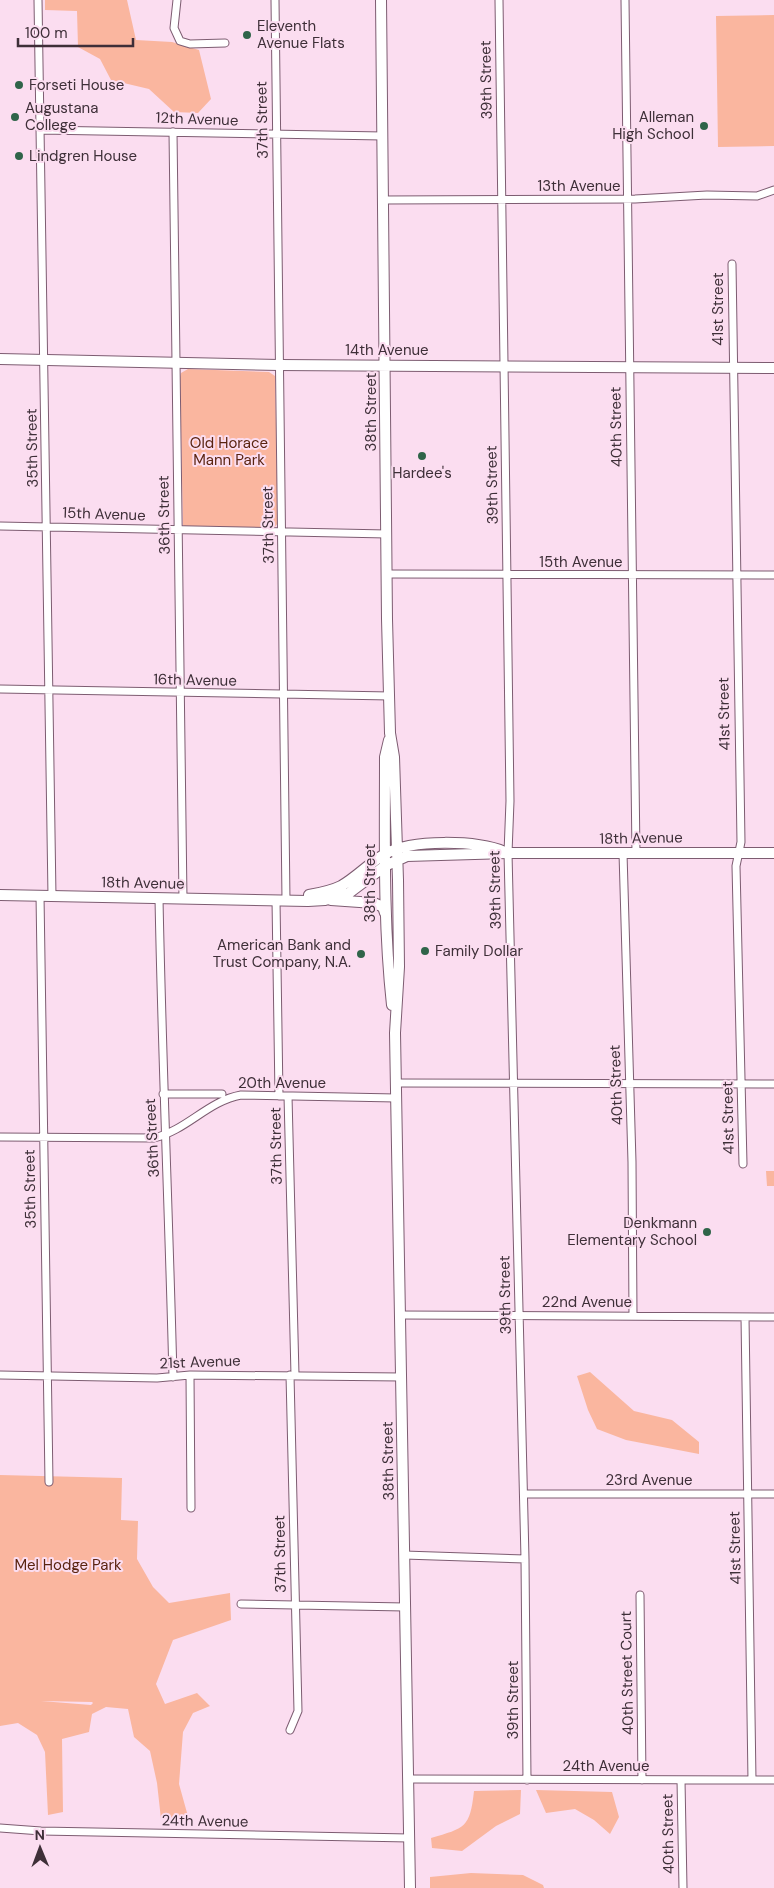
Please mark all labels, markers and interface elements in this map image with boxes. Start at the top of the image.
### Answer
scale bar [18,15,132,47]
place label: Eleventh Avenue Flats [257,16,345,53]
text: 100 m [25,23,68,43]
marker: Eleventh Avenue Flats [241,29,253,41]
street label: 39th Street [475,40,497,120]
place label: Forseti House [29,75,124,95]
marker: Forseti House [13,79,25,91]
street label: 37th Street [251,81,273,159]
place label: Augustana College [25,98,98,135]
place label: Alleman High School [612,107,694,144]
street label: 12th Avenue [155,108,239,130]
marker: Augustana College [9,111,21,123]
marker: Alleman High School [698,120,710,132]
place label: Lindgren House [29,146,137,166]
marker: Lindgren House [13,150,25,162]
street label: 13th Avenue [537,176,621,196]
street label: 41st Street [708,272,728,346]
street label: 14th Avenue [345,340,429,360]
street label: 38th Street [361,372,381,452]
street label: 40th Street [605,387,627,467]
street label: 35th Street [21,408,43,488]
park label: Old Horace Mann Park [190,433,268,470]
street label: 39th Street [481,445,503,525]
marker: Hardee's [416,450,428,462]
place label: Hardee's [392,463,452,483]
street label: 36th Street [153,475,175,555]
street label: 37th Street [257,486,279,564]
street label: 15th Avenue [62,503,146,525]
street label: 15th Avenue [539,552,623,572]
street label: 16th Avenue [153,669,237,691]
street label: 41st Street [713,677,735,751]
street label: 18th Avenue [599,827,683,849]
street label: 38th Street [360,843,380,923]
street label: 39th Street [484,850,506,930]
street label: 18th Avenue [101,872,185,894]
place label: American Bank and Trust Company, N.A. [213,935,351,972]
place label: Family Dollar [435,941,523,961]
marker: Family Dollar [419,945,431,957]
marker: American Bank and Trust Company, N.A. [355,948,367,960]
street label: 40th Street [605,1044,627,1126]
street label: 20th Avenue [238,1073,326,1093]
street label: 41st Street [717,1081,739,1155]
street label: 36th Street [140,1098,164,1178]
street label: 37th Street [265,1107,287,1185]
street label: 35th Street [19,1149,41,1229]
place label: Denkmann Elementary School [567,1213,697,1250]
marker: Denkmann Elementary School [701,1226,713,1238]
street label: 39th Street [494,1255,516,1335]
street label: 22nd Avenue [542,1292,632,1312]
street label: 21st Avenue [159,1351,241,1373]
street label: 38th Street [377,1421,399,1501]
street label: 23rd Avenue [605,1470,693,1490]
street label: 41st Street [724,1511,746,1585]
street label: 37th Street [269,1515,291,1593]
park label: Mel Hodge Park [14,1555,122,1575]
street label: 40th Street Court [616,1611,638,1735]
street label: 39th Street [503,1660,523,1739]
street label: 24th Avenue [563,1756,649,1776]
street label: 40th Street [657,1794,679,1874]
street label: 24th Avenue [161,1810,249,1832]
north arrow [15,1823,65,1873]
text: N [35,1826,45,1844]

